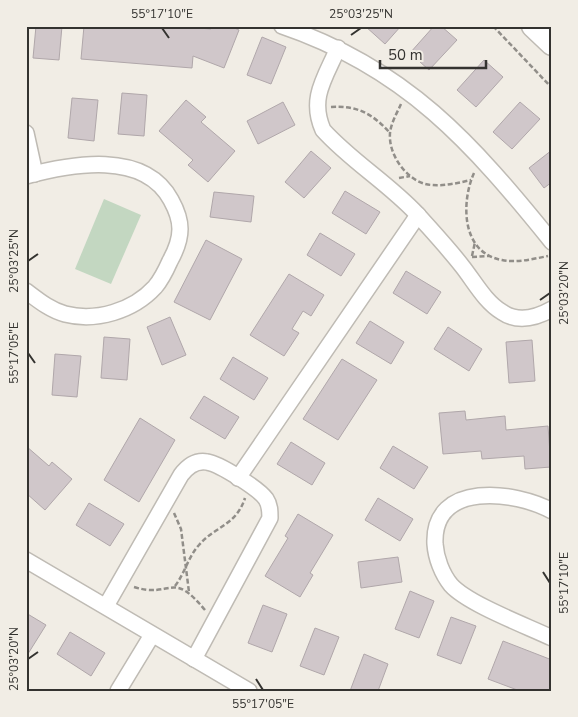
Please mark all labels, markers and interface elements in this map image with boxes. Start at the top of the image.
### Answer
text: 55°17'10"E [131,6,193,22]
text: 25°03'25"N [329,6,393,22]
scale bar [380,38,487,70]
text: 50 m [388,45,423,65]
text: 25°03'25"N [6,229,22,293]
text: 25°03'20"N [556,261,572,325]
text: 55°17'05"E [6,322,22,384]
text: 55°17'10"E [556,552,572,614]
text: 25°03'20"N [6,627,22,691]
text: 55°17'05"E [232,696,294,712]

